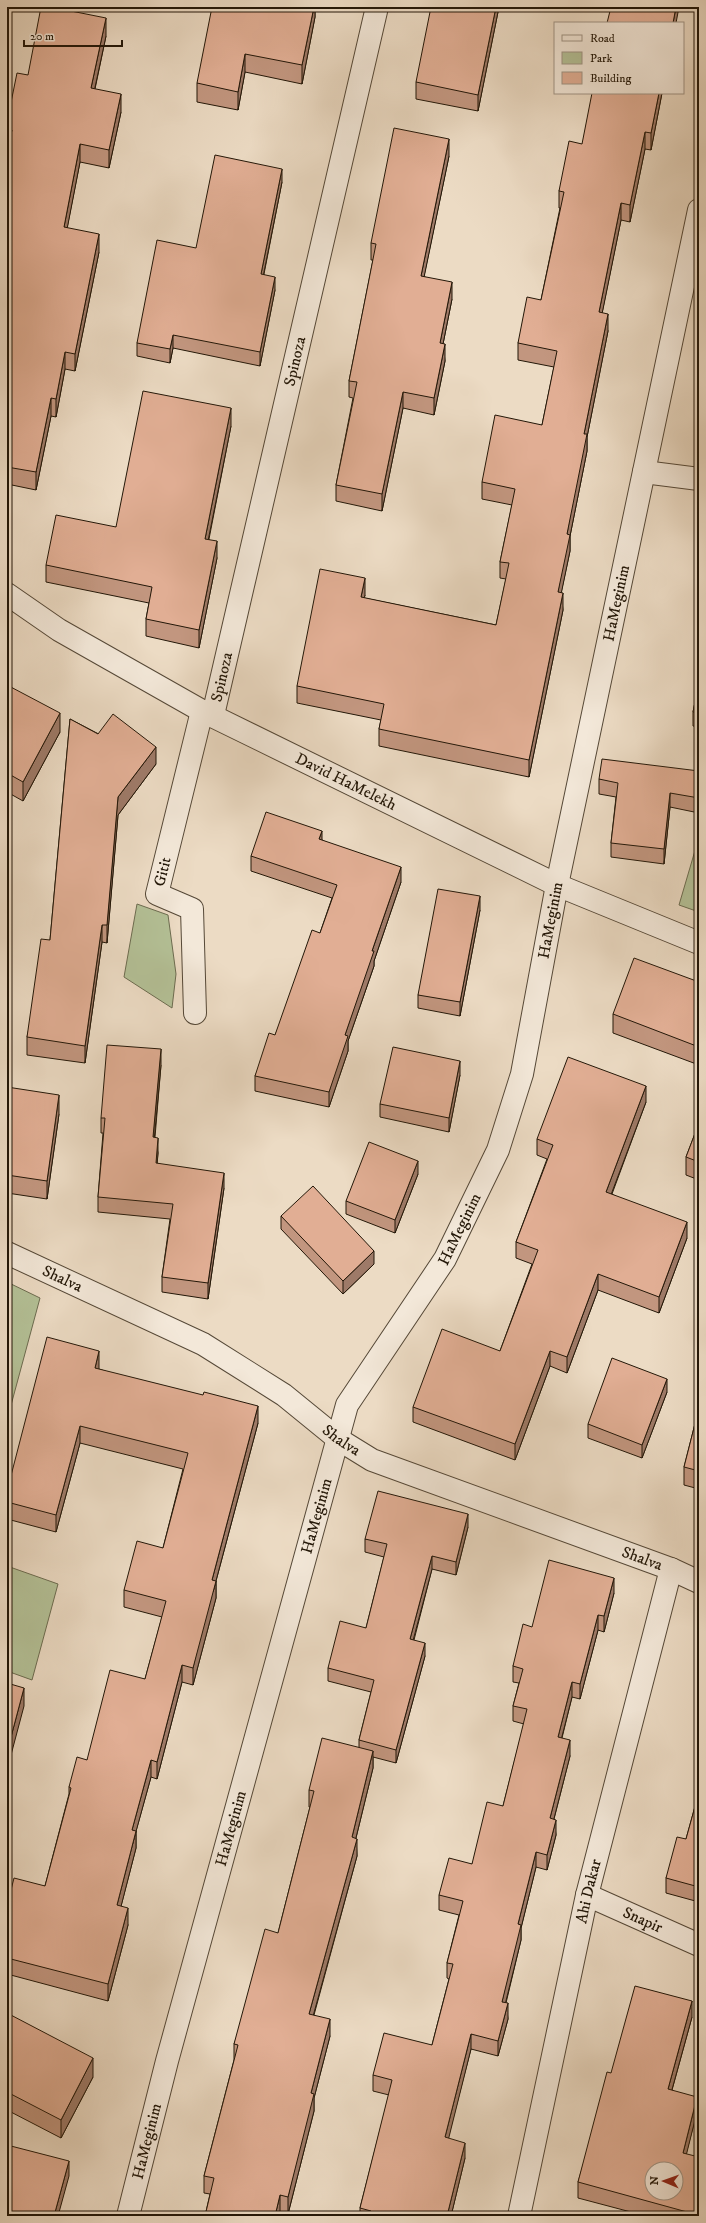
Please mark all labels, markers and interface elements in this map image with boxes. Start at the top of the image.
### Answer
scale bar [24,22,122,48]
legend [554,22,684,94]
text: 20 m [30,29,54,44]
text: Road [590,31,615,46]
text: Park [590,51,612,66]
text: Building [590,71,631,86]
street label: Spinoza [279,334,310,388]
street label: HaMeginim [598,563,634,643]
street label: Spinoza [206,650,237,704]
street label: David HaMelekh [292,748,400,815]
street label: Gitit [149,855,176,889]
street label: HaMeginim [534,880,567,960]
street label: HaMeginim [433,1190,485,1269]
street label: Shalva [39,1261,86,1297]
street label: Shalva [318,1420,364,1461]
street label: HaMeginim [297,1476,336,1556]
street label: Shalva [619,1542,666,1575]
street label: HaMeginim [211,1788,251,1869]
street label: Ahi Dakar [571,1857,606,1925]
street label: Snapir [620,1902,666,1938]
street label: HaMeginim [128,2101,166,2181]
north arrow [644,2161,684,2201]
text: N [648,2176,662,2185]

